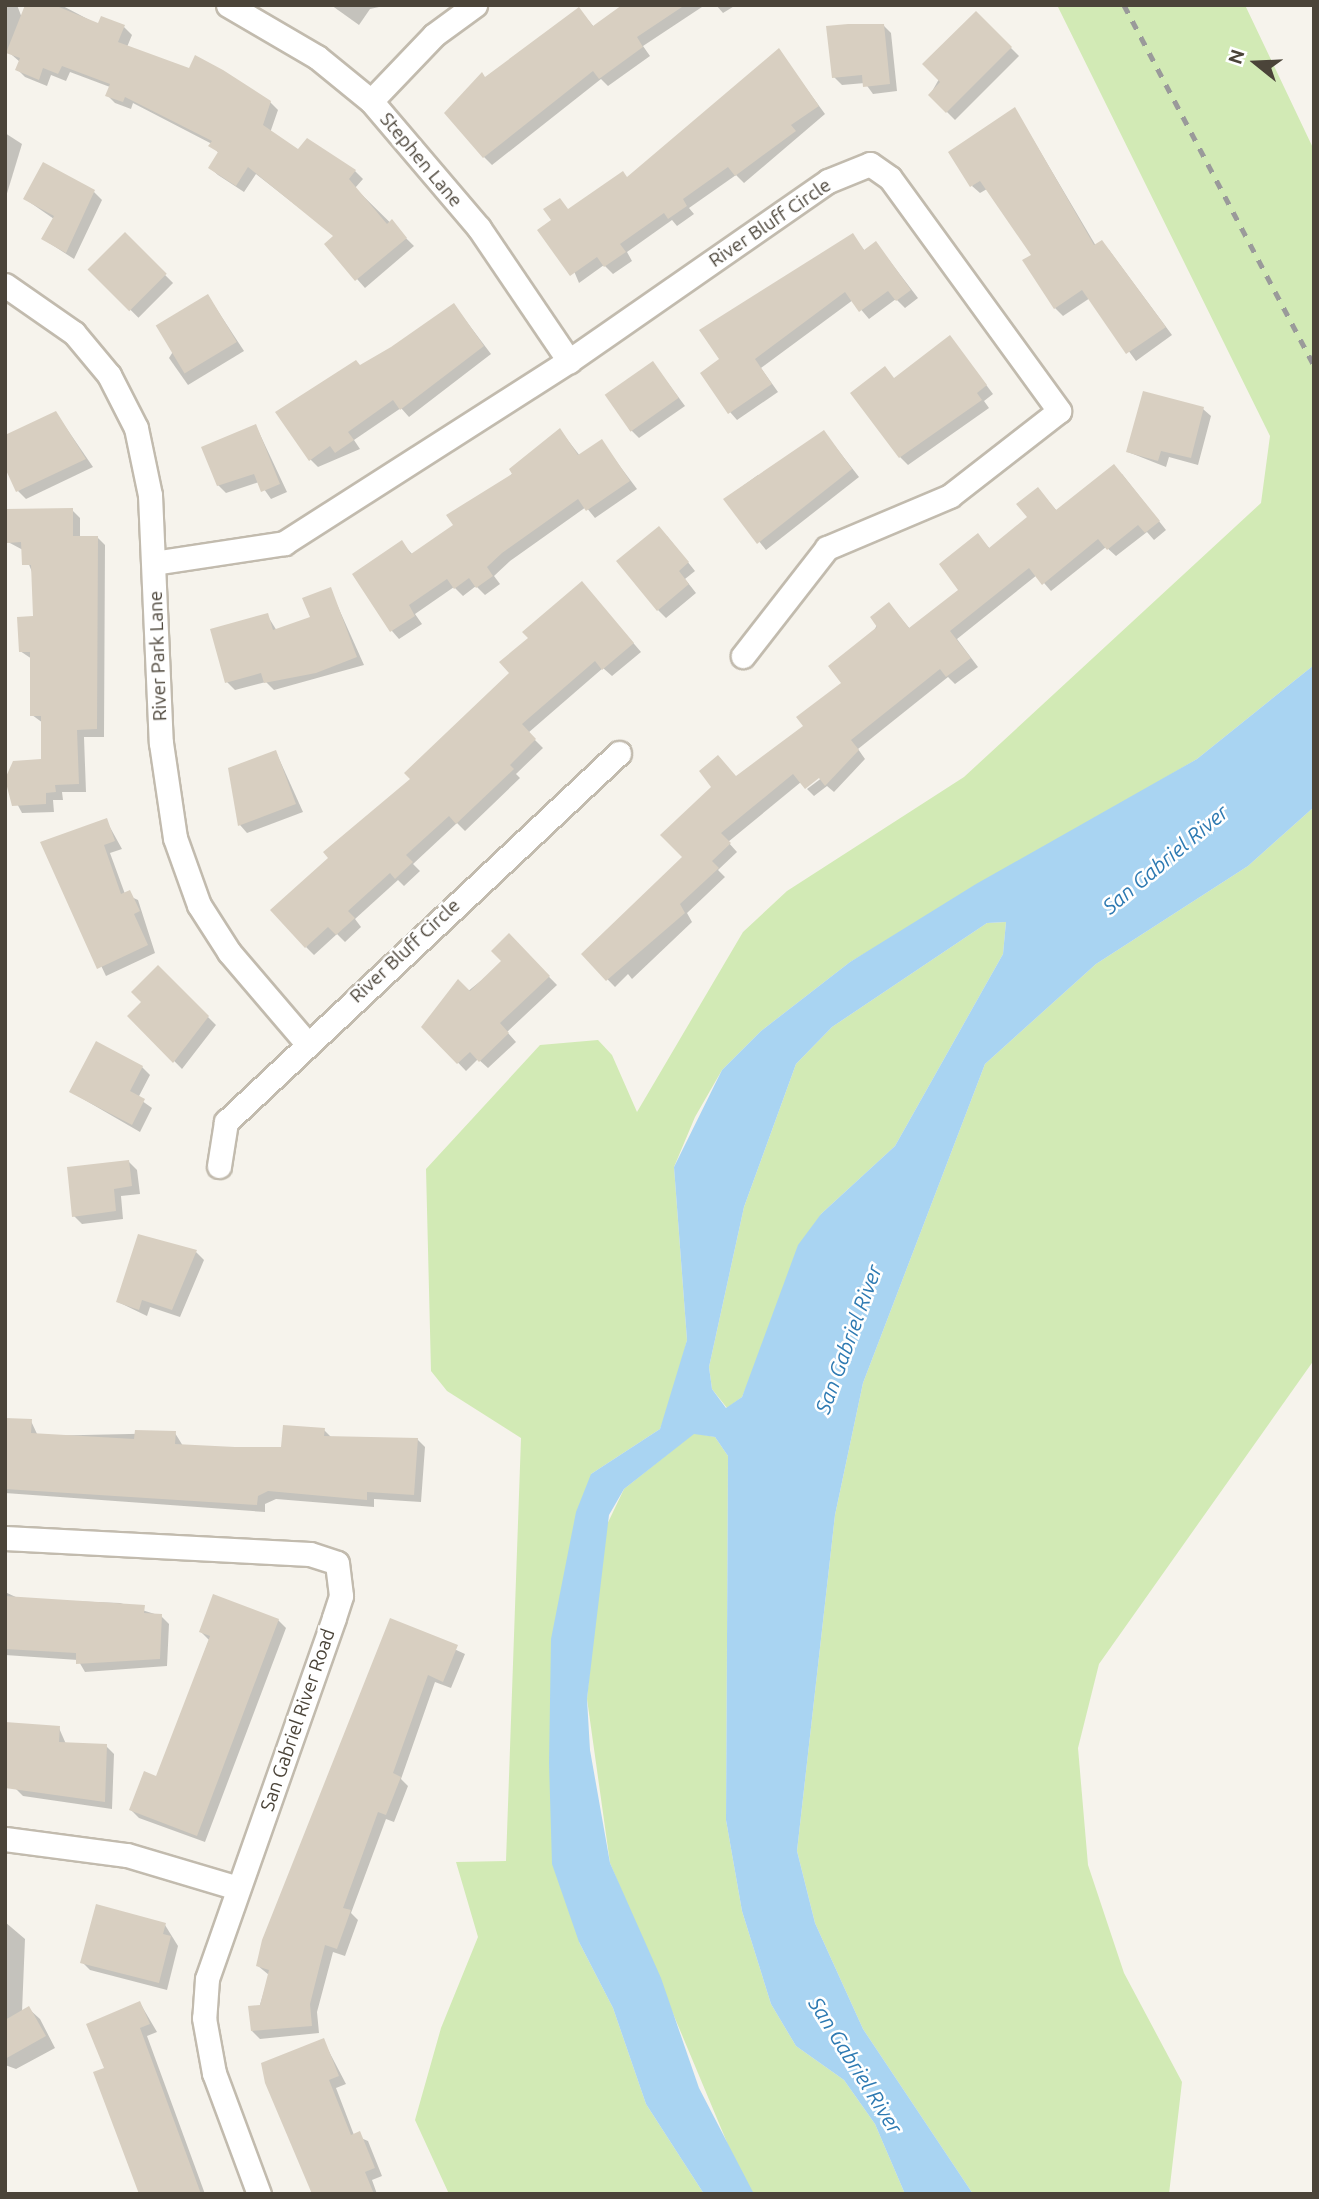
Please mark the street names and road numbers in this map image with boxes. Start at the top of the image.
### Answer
street label: Stephen Lane [375,108,467,212]
street label: River Bluff Circle [705,174,835,272]
street label: River Park Lane [144,590,172,722]
street label: River Bluff Circle [345,894,465,1008]
street label: San Gabriel River Road [256,1626,340,1814]

